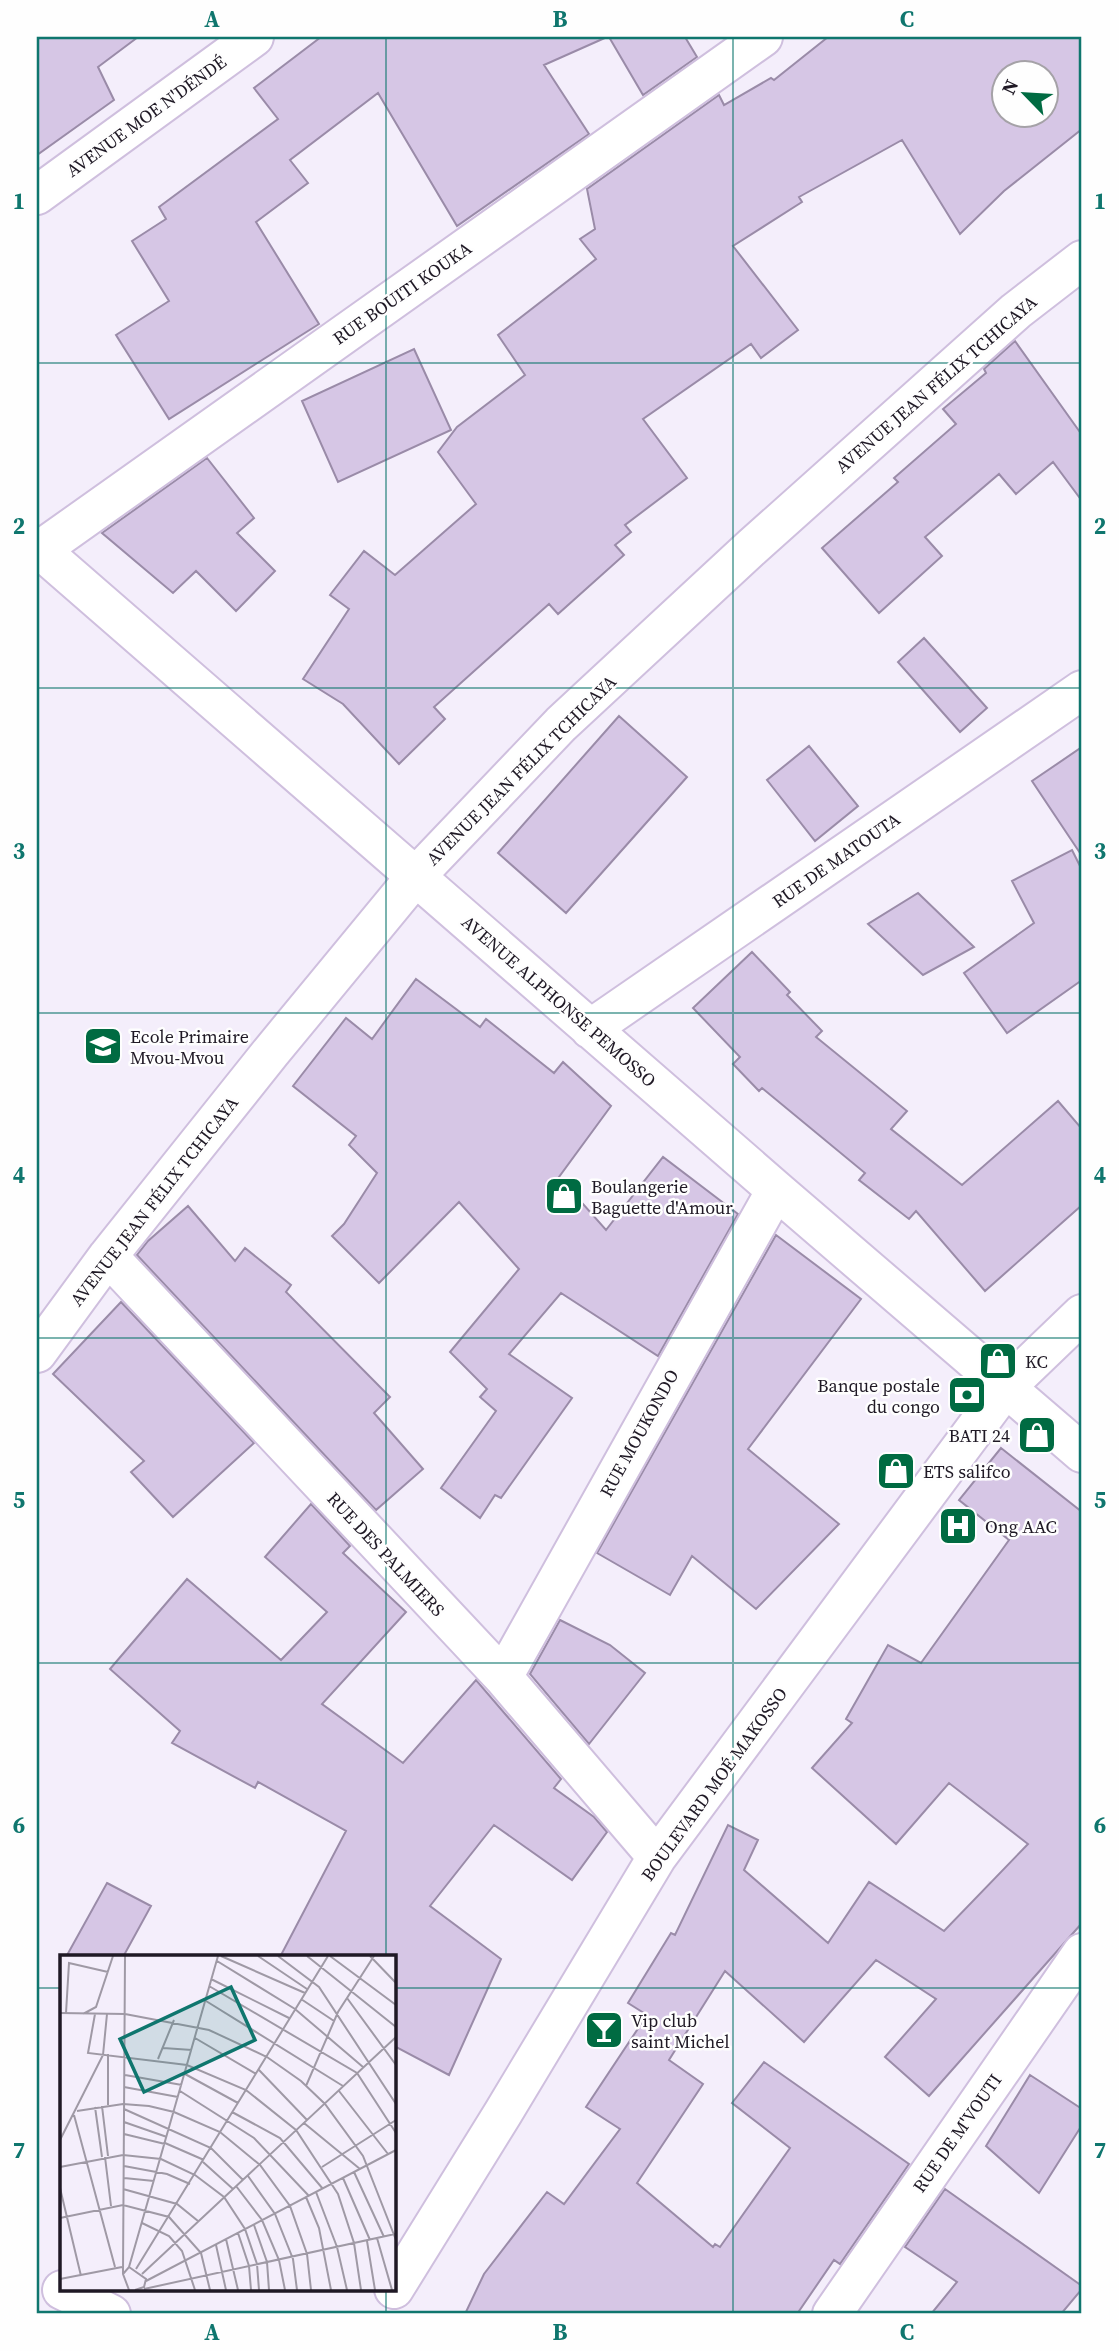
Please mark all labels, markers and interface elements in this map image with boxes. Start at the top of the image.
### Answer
text: A [204,3,220,35]
text: B [553,3,568,35]
text: C [900,3,914,35]
street label: AVENUE MOE N'DÉNDÉ [61,49,231,183]
north arrow [990,60,1060,130]
text: N [995,75,1024,99]
text: 1 [13,185,25,217]
text: 1 [1094,185,1106,217]
street label: RUE BOUITI KOUKA [328,236,476,350]
street label: AVENUE JEAN FÉLIX TCHICAYA [830,289,1042,479]
text: 2 [13,510,25,542]
text: 2 [1094,510,1106,542]
street label: AVENUE JEAN FÉLIX TCHICAYA [420,669,622,871]
street label: RUE DE MATOUTA [767,806,905,913]
text: 3 [13,835,25,867]
text: 3 [1094,835,1106,867]
street label: AVENUE ALPHONSE PEMOSSO [456,909,662,1093]
place label: Ecole Primaire Mvou-Mvou [130,1024,249,1070]
school or university icon: Ecole Primaire Mvou-Mvou [82,1025,124,1067]
street label: AVENUE JEAN FÉLIX TCHICAYA [64,1091,244,1311]
text: 4 [13,1159,25,1191]
text: 4 [1094,1159,1106,1191]
place label: Boulangerie Baguette d'Amour [591,1174,733,1220]
shop icon: Boulangerie Baguette d'Amour [543,1175,585,1217]
shop icon: KC [977,1340,1019,1382]
place label: KC [1025,1349,1048,1374]
street label: RUE MOUKONDO [594,1365,684,1501]
place label: Banque postale du congo [817,1373,940,1419]
bank icon: Banque postale du congo [946,1374,988,1416]
shop icon: BATI 24 [1016,1414,1058,1456]
place label: BATI 24 [949,1423,1010,1448]
shop icon: ETS salifco [875,1450,917,1492]
place label: ETS salifco [923,1459,1011,1484]
text: 5 [13,1484,25,1516]
text: 5 [1094,1484,1106,1516]
street label: RUE DES PALMIERS [322,1486,450,1622]
hospital icon: Ong AAC [937,1505,979,1547]
place label: Ong AAC [985,1514,1057,1539]
street label: BOULEVARD MOÉ MAKOSSO [635,1682,793,1886]
text: 6 [13,1809,25,1841]
text: 6 [1094,1809,1106,1841]
inset map [60,1955,396,2292]
place label: Vip club saint Michel [631,2008,730,2054]
bar icon: Vip club saint Michel [583,2009,625,2051]
street label: RUE DE M'VOUTI [907,2069,1007,2197]
text: 7 [13,2134,25,2166]
text: 7 [1094,2134,1106,2166]
text: A [204,2316,220,2348]
text: B [553,2316,568,2348]
text: C [900,2316,914,2348]

